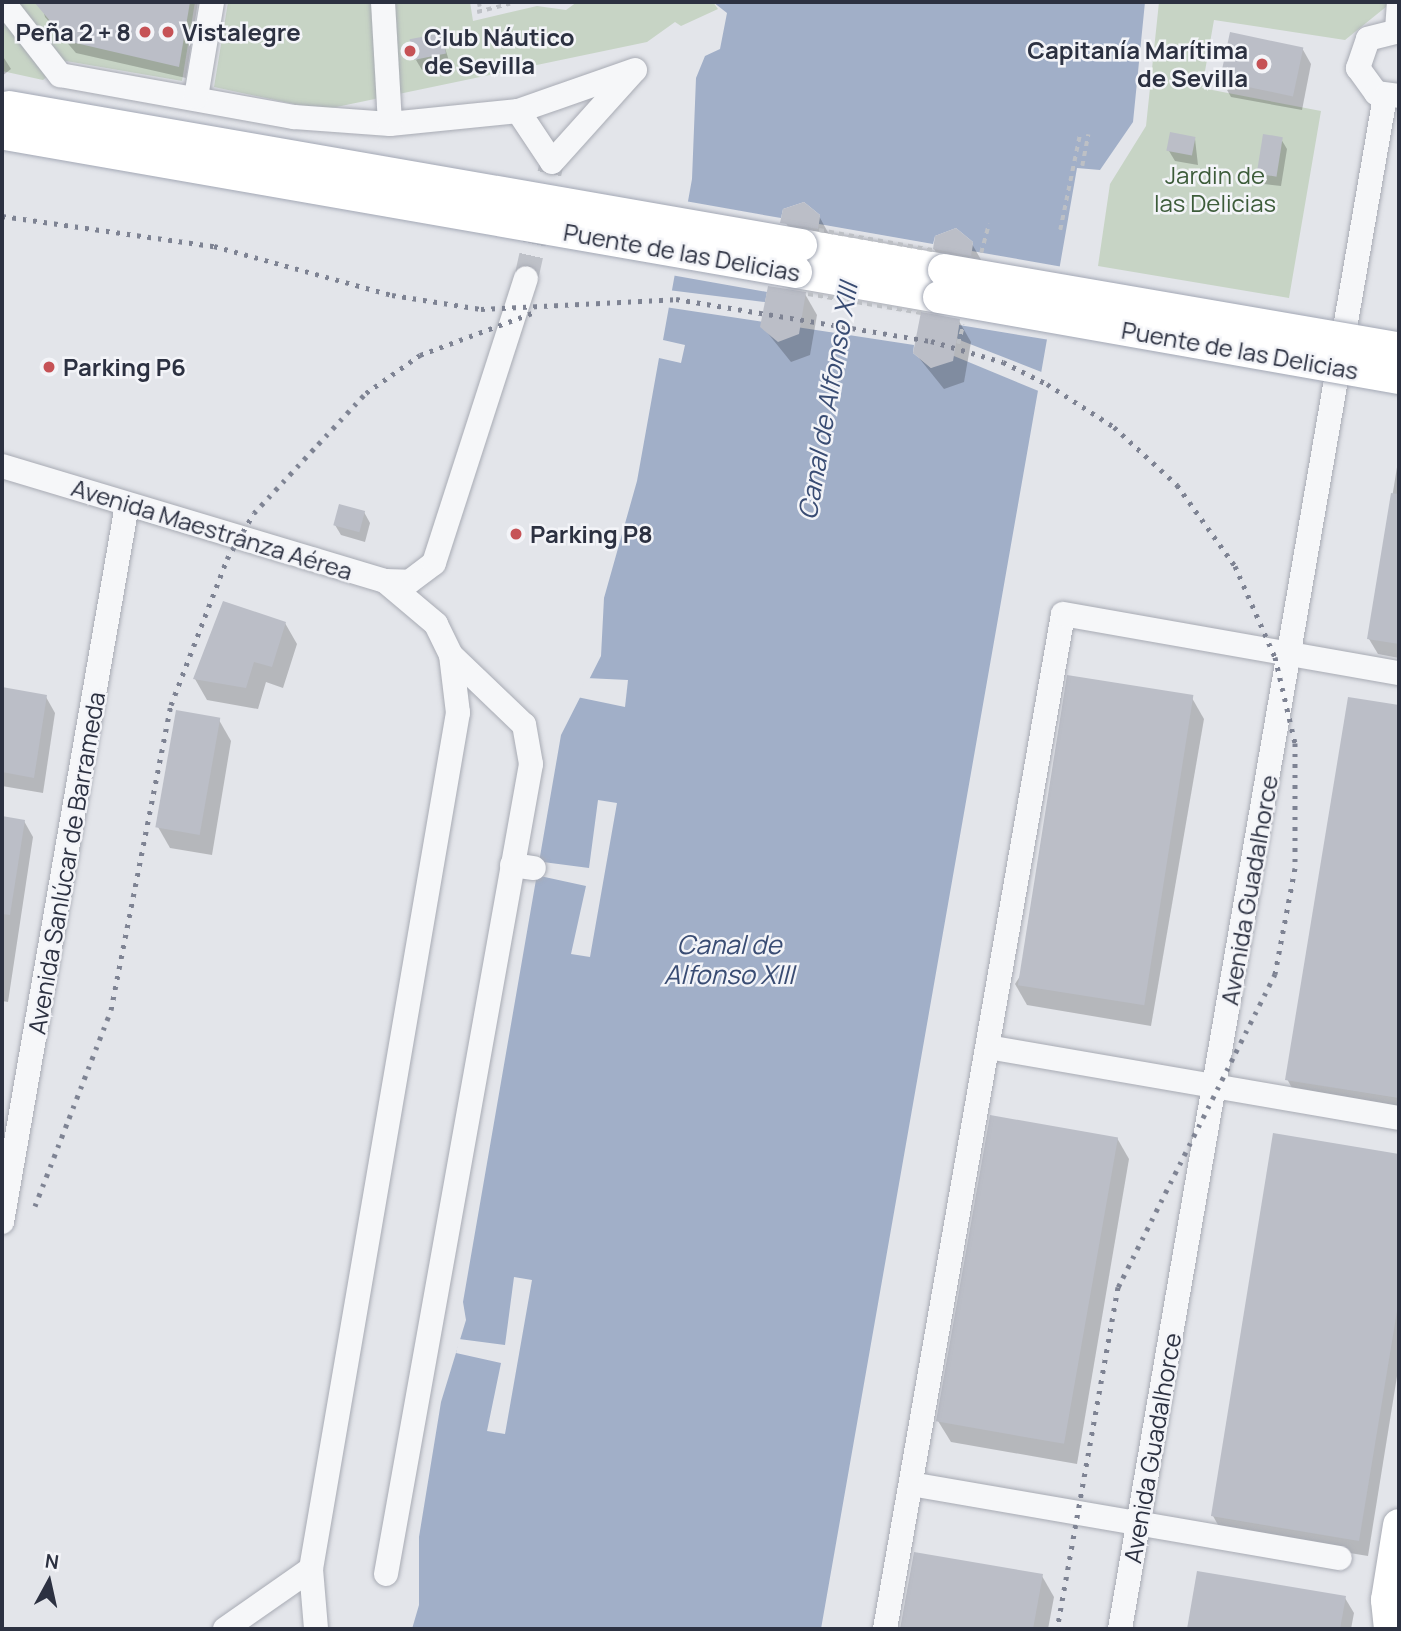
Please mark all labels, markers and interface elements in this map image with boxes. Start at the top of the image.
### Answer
place label: Peña 2 + 8 [15,18,131,46]
place label: Vistalegre [182,18,301,46]
place label: Club Náutico de Sevilla [424,23,575,79]
marker: Peña 2 + 8 [137,24,153,40]
marker: Vistalegre [160,24,176,40]
place label: Capitanía Marítima de Sevilla [1027,36,1248,92]
marker: Club Náutico de Sevilla [402,43,418,59]
marker: Capitanía Marítima de Sevilla [1254,56,1270,72]
park label: Jardin de las Delicias [1154,161,1276,217]
street label: Puente de las Delicias [561,217,803,287]
water label: Canal de Alfonso XIII [792,280,864,522]
street label: Puente de las Delicias [1119,315,1361,385]
place label: Parking P6 [63,353,186,381]
marker: Parking P6 [41,359,57,375]
street label: Avenida Maestranza Aérea [68,473,356,585]
place label: Parking P8 [530,520,653,548]
marker: Parking P8 [508,526,524,542]
street label: Avenida Sanlúcar de Barrameda [22,690,110,1036]
street label: Avenida Guadalhorce [1215,773,1283,1007]
water label: Canal de Alfonso XIII [664,929,794,990]
street label: Avenida Guadalhorce [1118,1331,1186,1565]
north arrow [14,1547,84,1617]
text: N [43,1547,60,1575]

